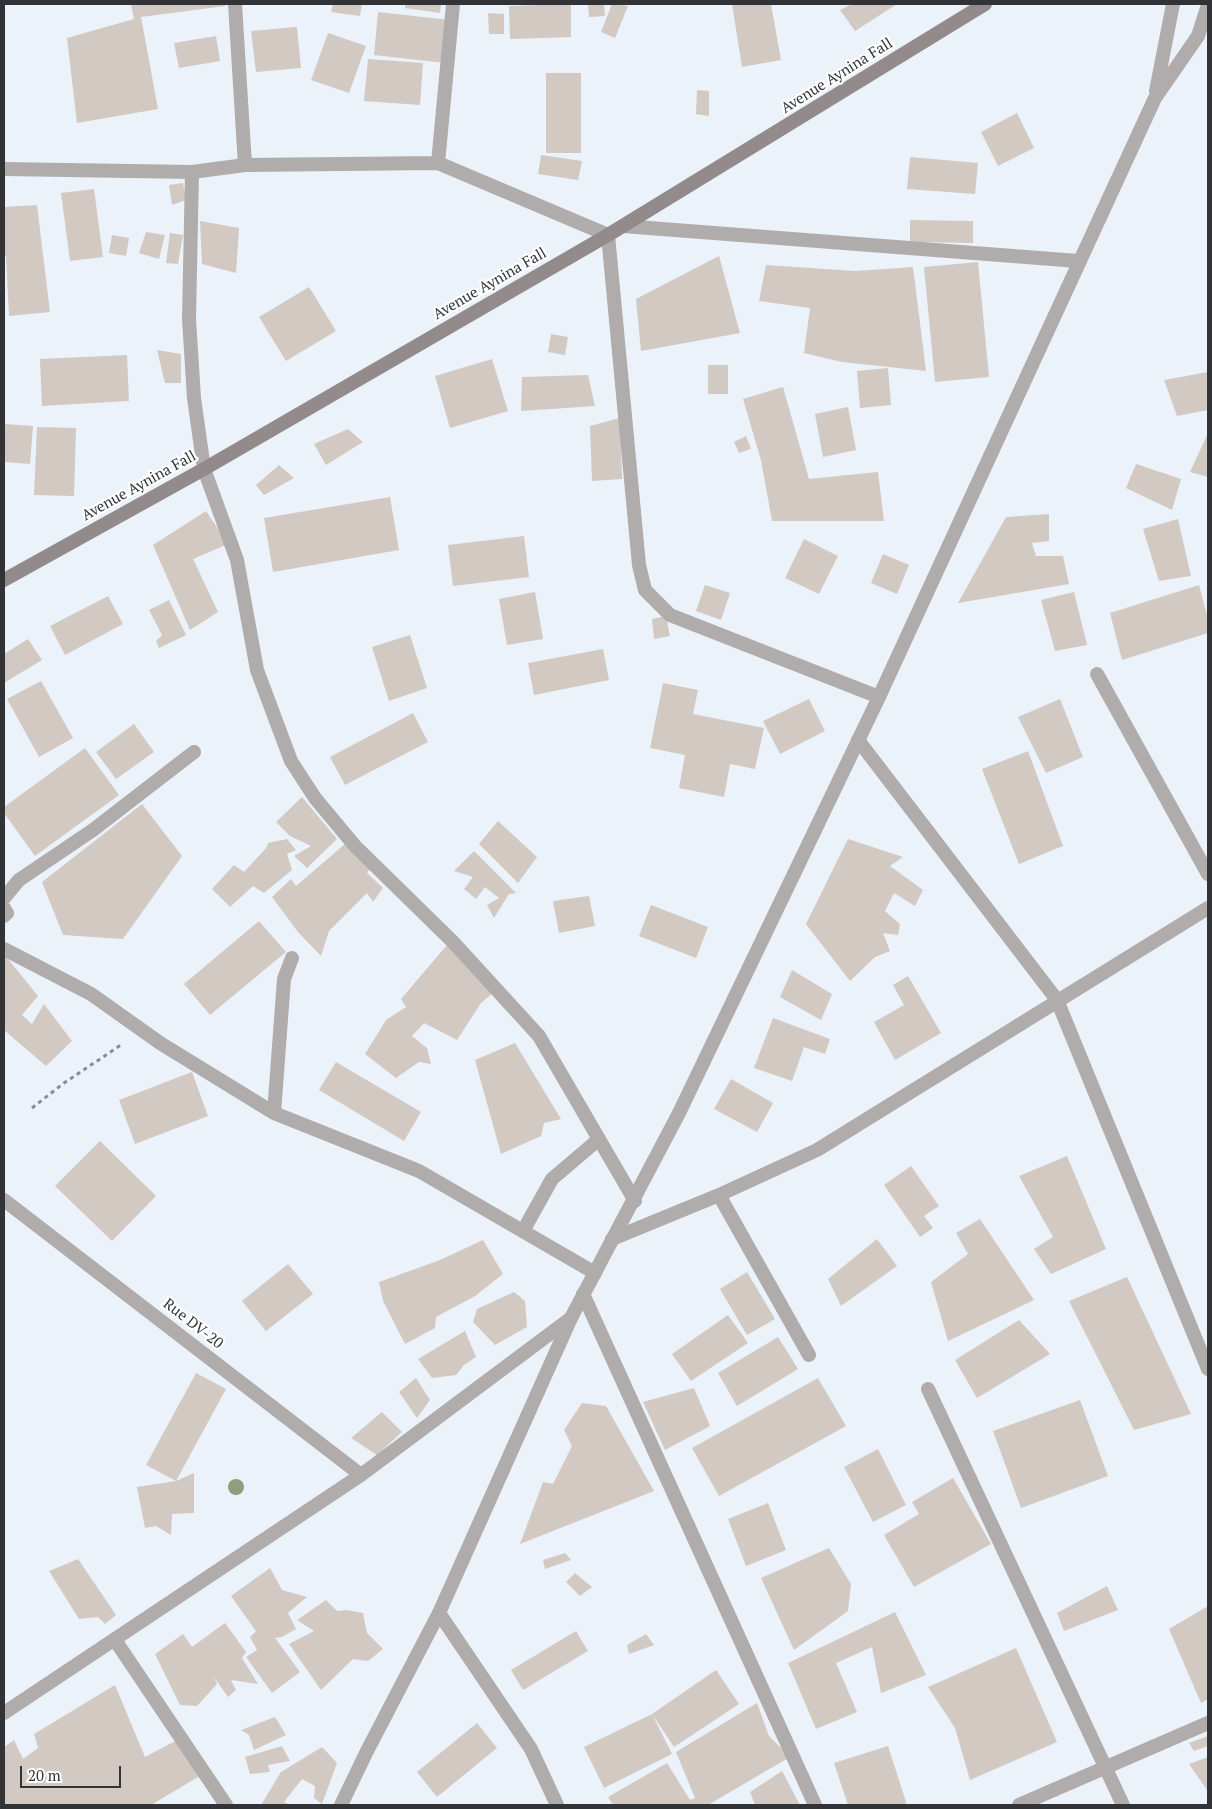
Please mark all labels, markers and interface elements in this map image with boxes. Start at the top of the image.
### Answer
street label: Avenue Aynina Fall [778,35,896,117]
street label: Avenue Aynina Fall [430,244,550,324]
street label: Avenue Aynina Fall [79,447,199,525]
street label: Rue DV-20 [159,1295,227,1353]
scale bar [22,1756,124,1788]
text: 20 m [28,1765,61,1785]

